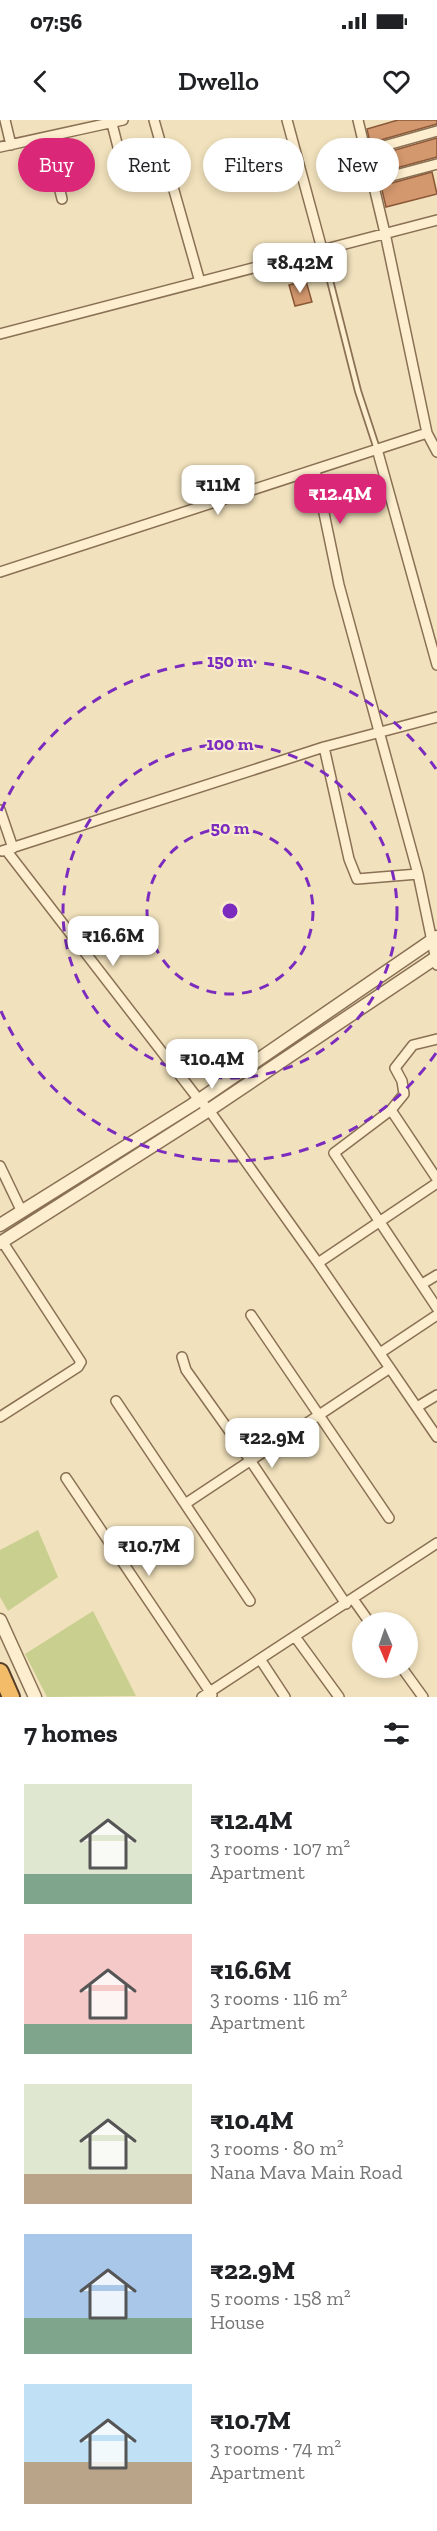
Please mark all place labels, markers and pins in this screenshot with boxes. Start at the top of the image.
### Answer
pin: ₹8.42M [251,243,349,294]
pin: ₹11M [182,465,254,516]
pin: ₹12.4M [291,474,389,525]
centre of rings [220,901,240,921]
pin: ₹16.6M [64,916,162,967]
pin: ₹10.4M [163,1039,261,1090]
pin: ₹22.9M [223,1418,321,1469]
pin: ₹10.7M [100,1526,198,1577]

